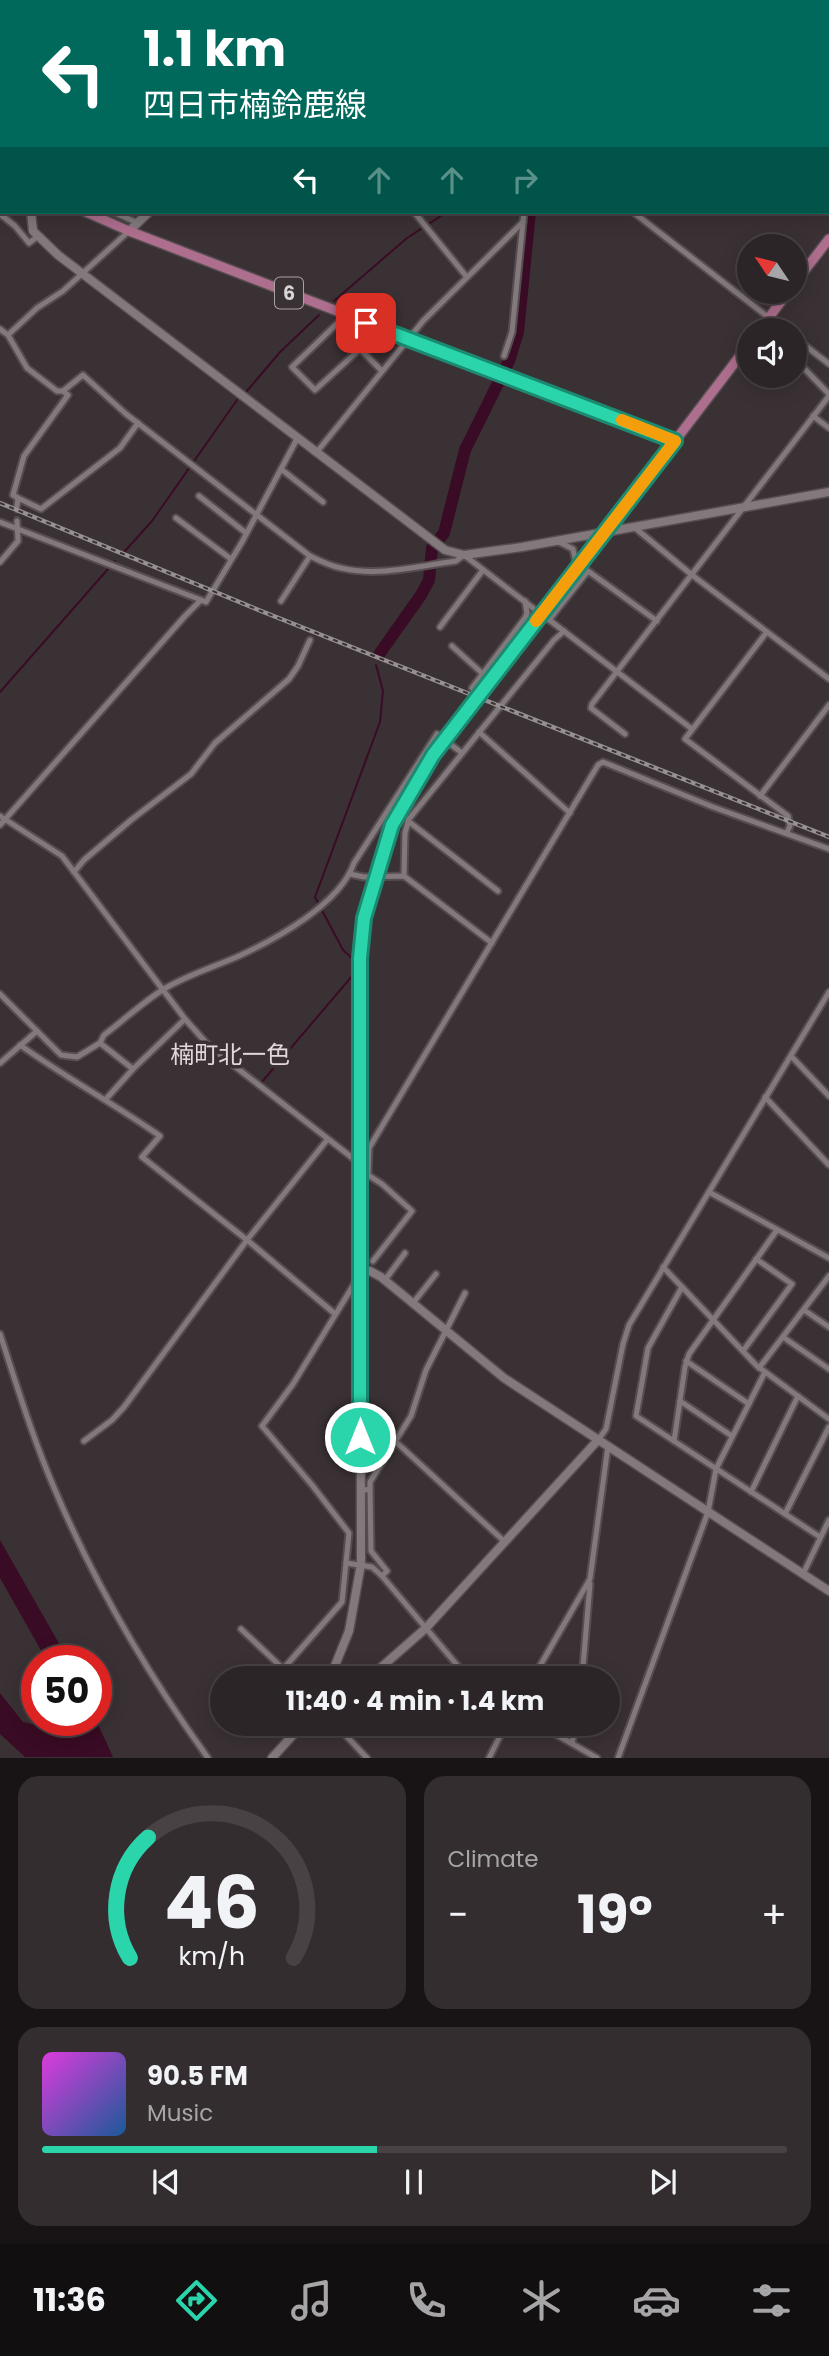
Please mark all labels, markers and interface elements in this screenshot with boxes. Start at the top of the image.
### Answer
text: 1.1 km [143,15,286,83]
icon: left [28,28,119,119]
text: 四日市楠鈴鹿線 [143,82,367,127]
icon: left [287,161,325,199]
icon: ahead [360,161,398,199]
icon: ahead [433,161,471,199]
icon: right [506,161,544,199]
north arrow [737,234,807,304]
map controls [737,234,807,388]
road number: 6 [275,278,303,308]
pin [336,293,396,353]
icon: arrive [347,304,385,342]
button: sound [737,318,807,388]
district label: 楠町北一色 [170,1038,290,1071]
position arrow [323,1400,397,1474]
speed limit sign: 50 [21,1645,112,1736]
text: 11:40 · 4 min · 1.4 km [286,1683,544,1719]
text: Climate [448,1843,538,1875]
text: 46 [164,1853,260,1954]
text: 19° [577,1878,653,1951]
text: − [448,1888,468,1941]
text: + [761,1888,787,1941]
text: km/h [178,1939,245,1974]
text: 90.5 FM [147,2058,248,2094]
text: Music [147,2097,213,2129]
icon: previous [147,2163,185,2201]
icon: pause [395,2163,433,2201]
icon: next [644,2163,682,2201]
icon: directions [172,2276,221,2325]
icon: music [287,2276,336,2325]
icon: phone [402,2276,451,2325]
icon: climate [517,2276,566,2325]
icon: car [632,2276,681,2325]
icon: filters [747,2276,796,2325]
text: 11:36 [33,2277,106,2322]

